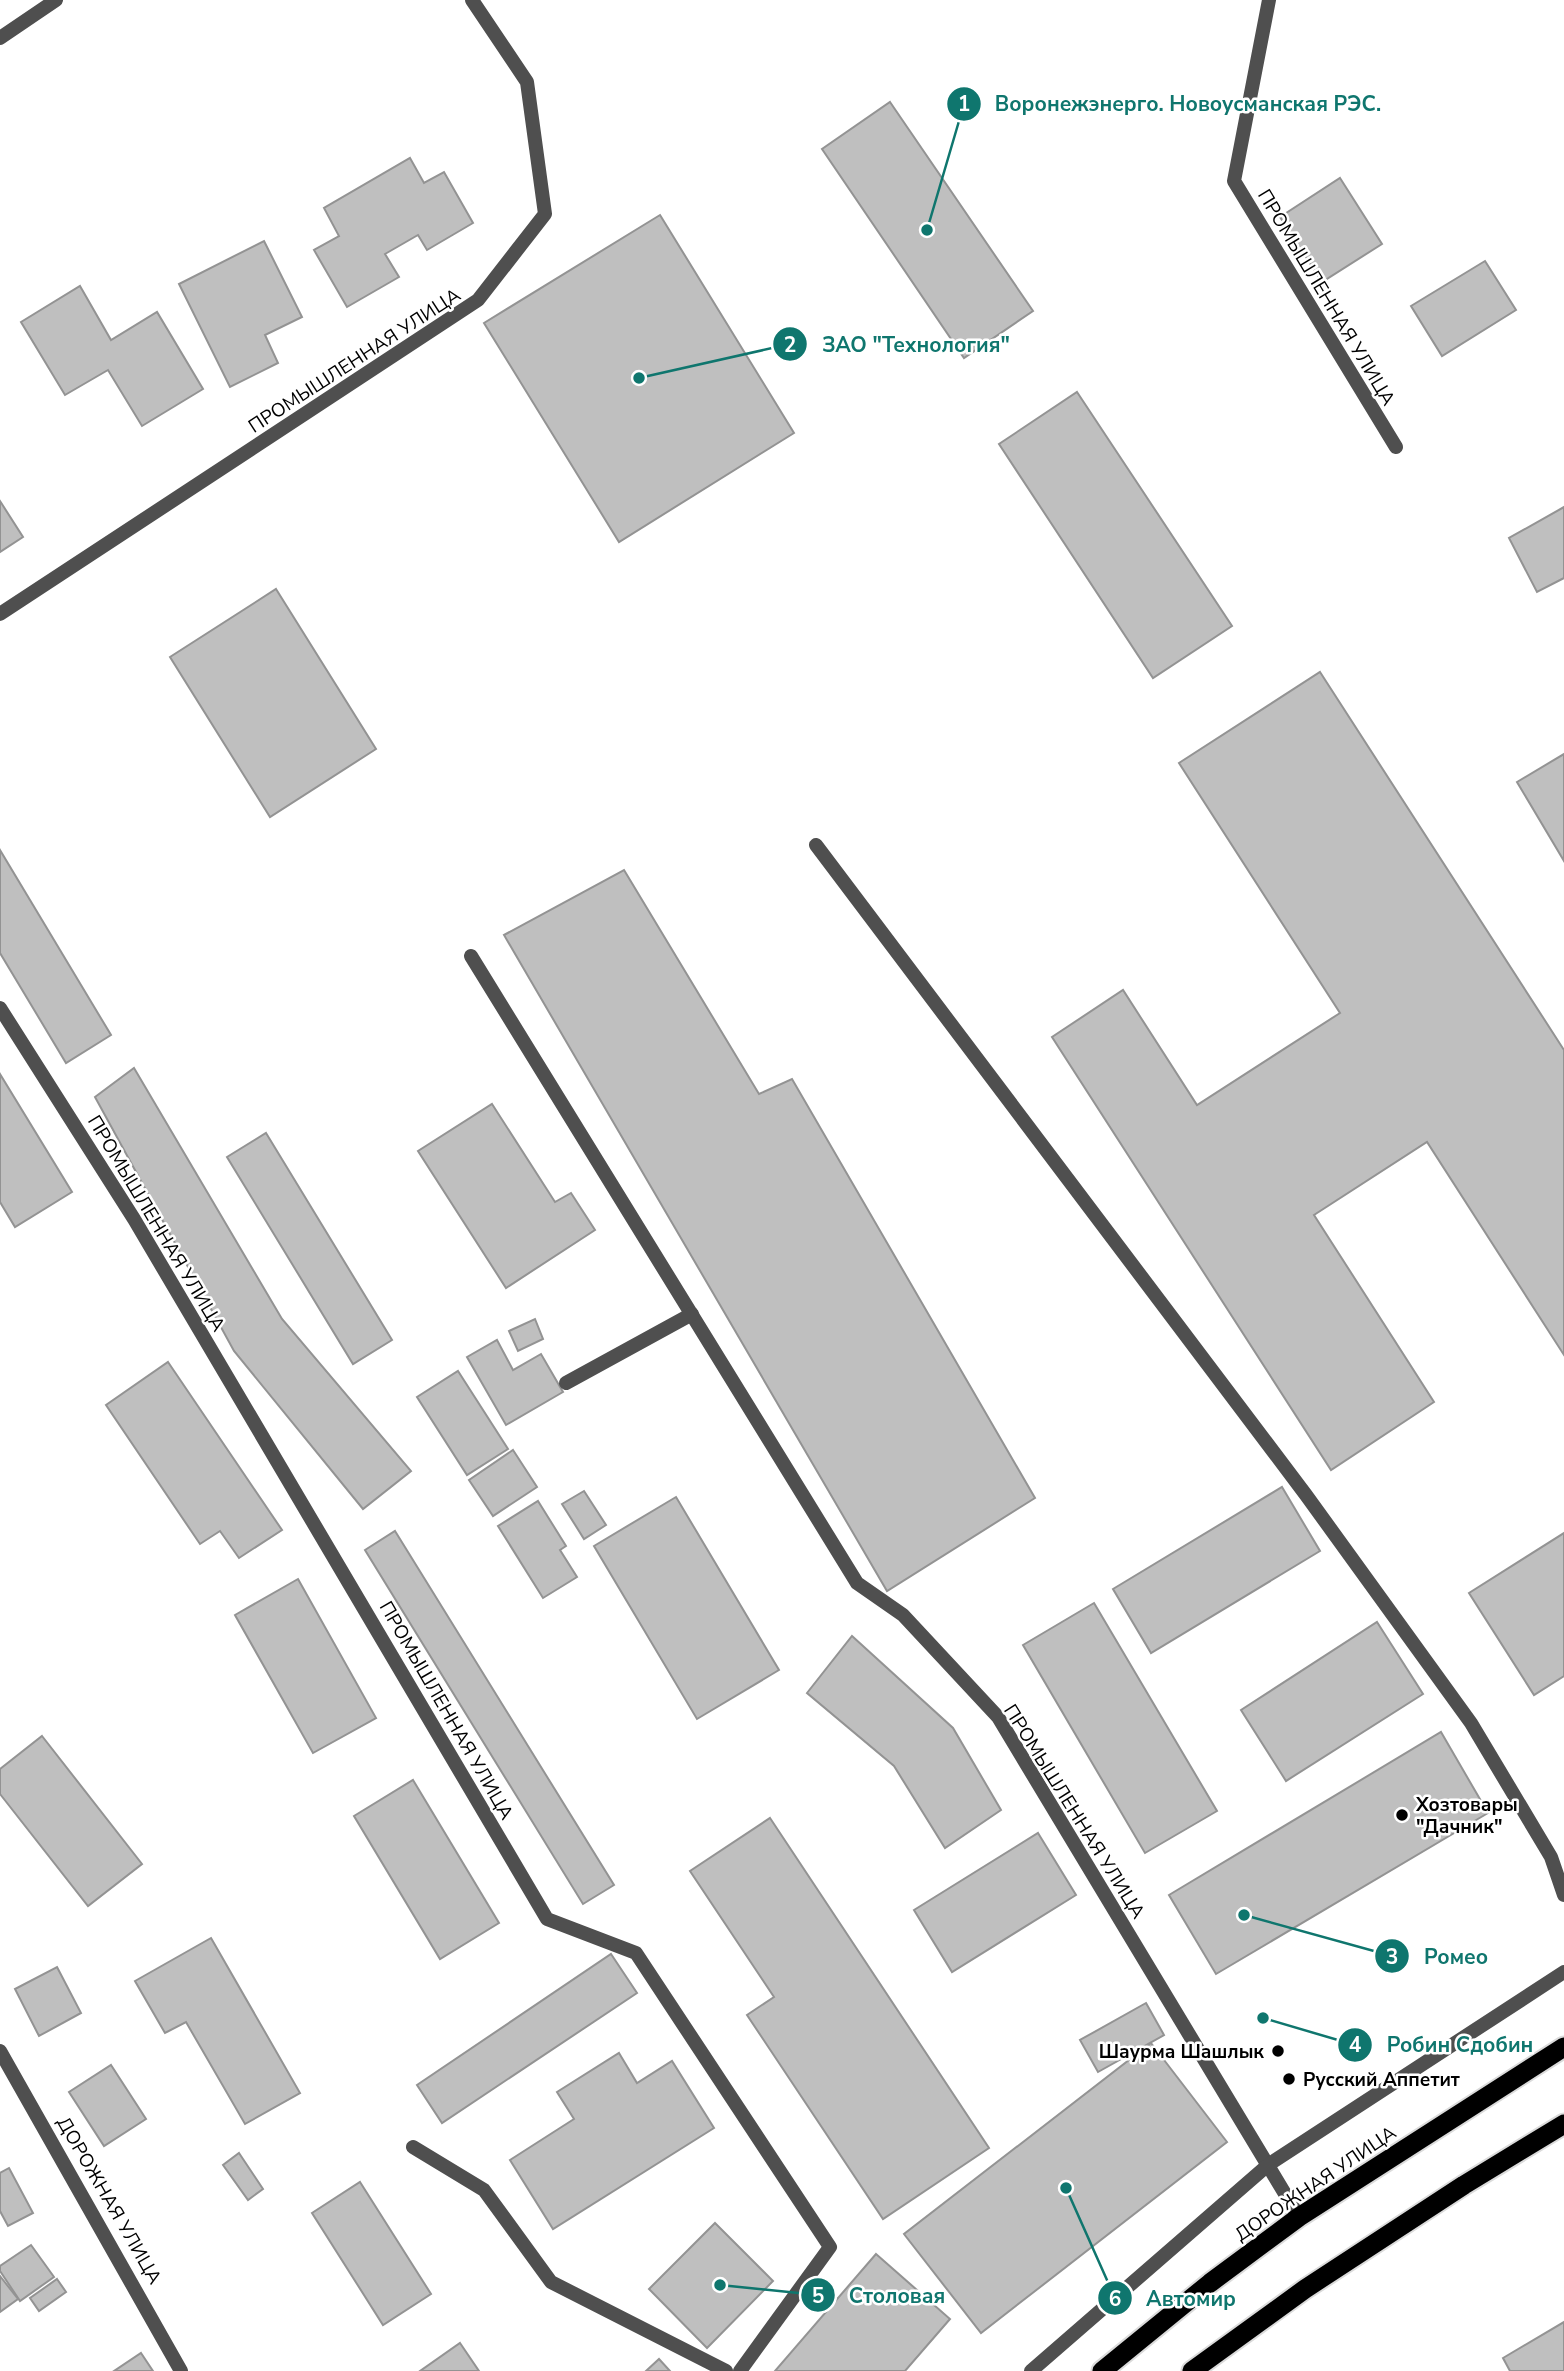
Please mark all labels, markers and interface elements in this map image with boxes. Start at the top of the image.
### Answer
callout: Воронежэнерго. Новоусманская РЭС. [946,83,1396,125]
text: 1 [958,90,970,118]
text: Воронежэнерго. Новоусманская РЭС. [995,90,1381,118]
street label: ПРОМЫШЛЕННАЯ УЛИЦА [1251,185,1401,411]
street label: ПРОМЫШЛЕННАЯ УЛИЦА [243,282,466,439]
callout: ЗАО "Технология" [773,323,1023,365]
text: 2 [784,331,796,359]
text: ЗАО "Технология" [822,331,1010,359]
street label: ПРОМЫШЛЕННАЯ УЛИЦА [81,1111,231,1337]
street label: ПРОМЫШЛЕННАЯ УЛИЦА [373,1597,519,1825]
street label: ПРОМЫШЛЕННАЯ УЛИЦА [997,1699,1151,1924]
place label: Хозтовары "Дачник" [1415,1792,1518,1840]
marker: Хозтовары "Дачник" [1394,1807,1410,1823]
callout: Ромео [1375,1935,1502,1977]
text: 3 [1386,1943,1398,1971]
text: Ромео [1424,1943,1488,1971]
callout: Робин Сдобин [1338,2024,1548,2066]
text: 4 [1349,2031,1362,2059]
text: Робин Сдобин [1387,2031,1533,2059]
place label: Шаурма Шашлык [1099,2039,1264,2065]
marker: Шаурма Шашлык [1270,2043,1286,2059]
place label: Русский Аппетит [1303,2067,1460,2093]
marker: Русский Аппетит [1281,2071,1297,2087]
street label: ДОРОЖНАЯ УЛИЦА [51,2112,168,2289]
street label: ДОРОЖНАЯ УЛИЦА [1230,2120,1401,2248]
callout: Столовая [800,2274,960,2316]
callout: Автомир [1097,2277,1250,2319]
text: 5 [812,2282,824,2310]
text: Столовая [849,2282,945,2310]
text: 6 [1109,2285,1121,2313]
text: Автомир [1146,2285,1236,2313]

